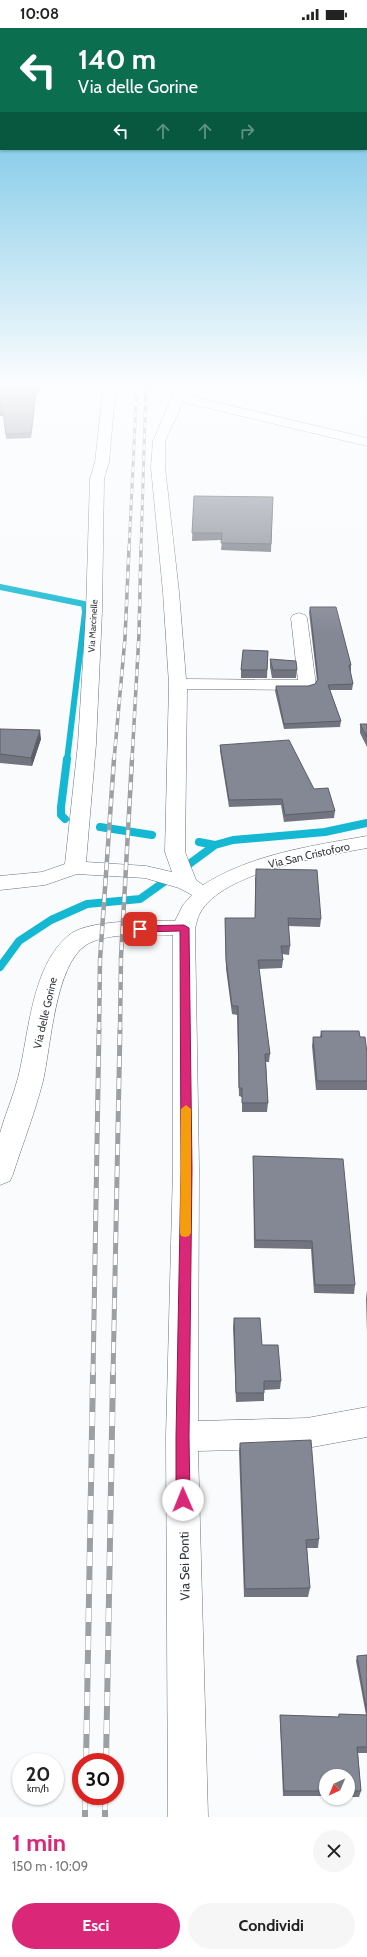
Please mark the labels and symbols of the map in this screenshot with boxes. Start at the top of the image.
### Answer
street label: Via Marcinelle [86,599,99,653]
street label: Via San Cristoforo [267,839,351,871]
pin [123,912,157,946]
street label: Via delle Gorine [30,975,60,1050]
position arrow [162,1479,204,1521]
street label: Via Sei Ponti [175,1531,193,1601]
speed limit sign: 30 [72,1753,124,1805]
north arrow [319,1769,355,1805]

